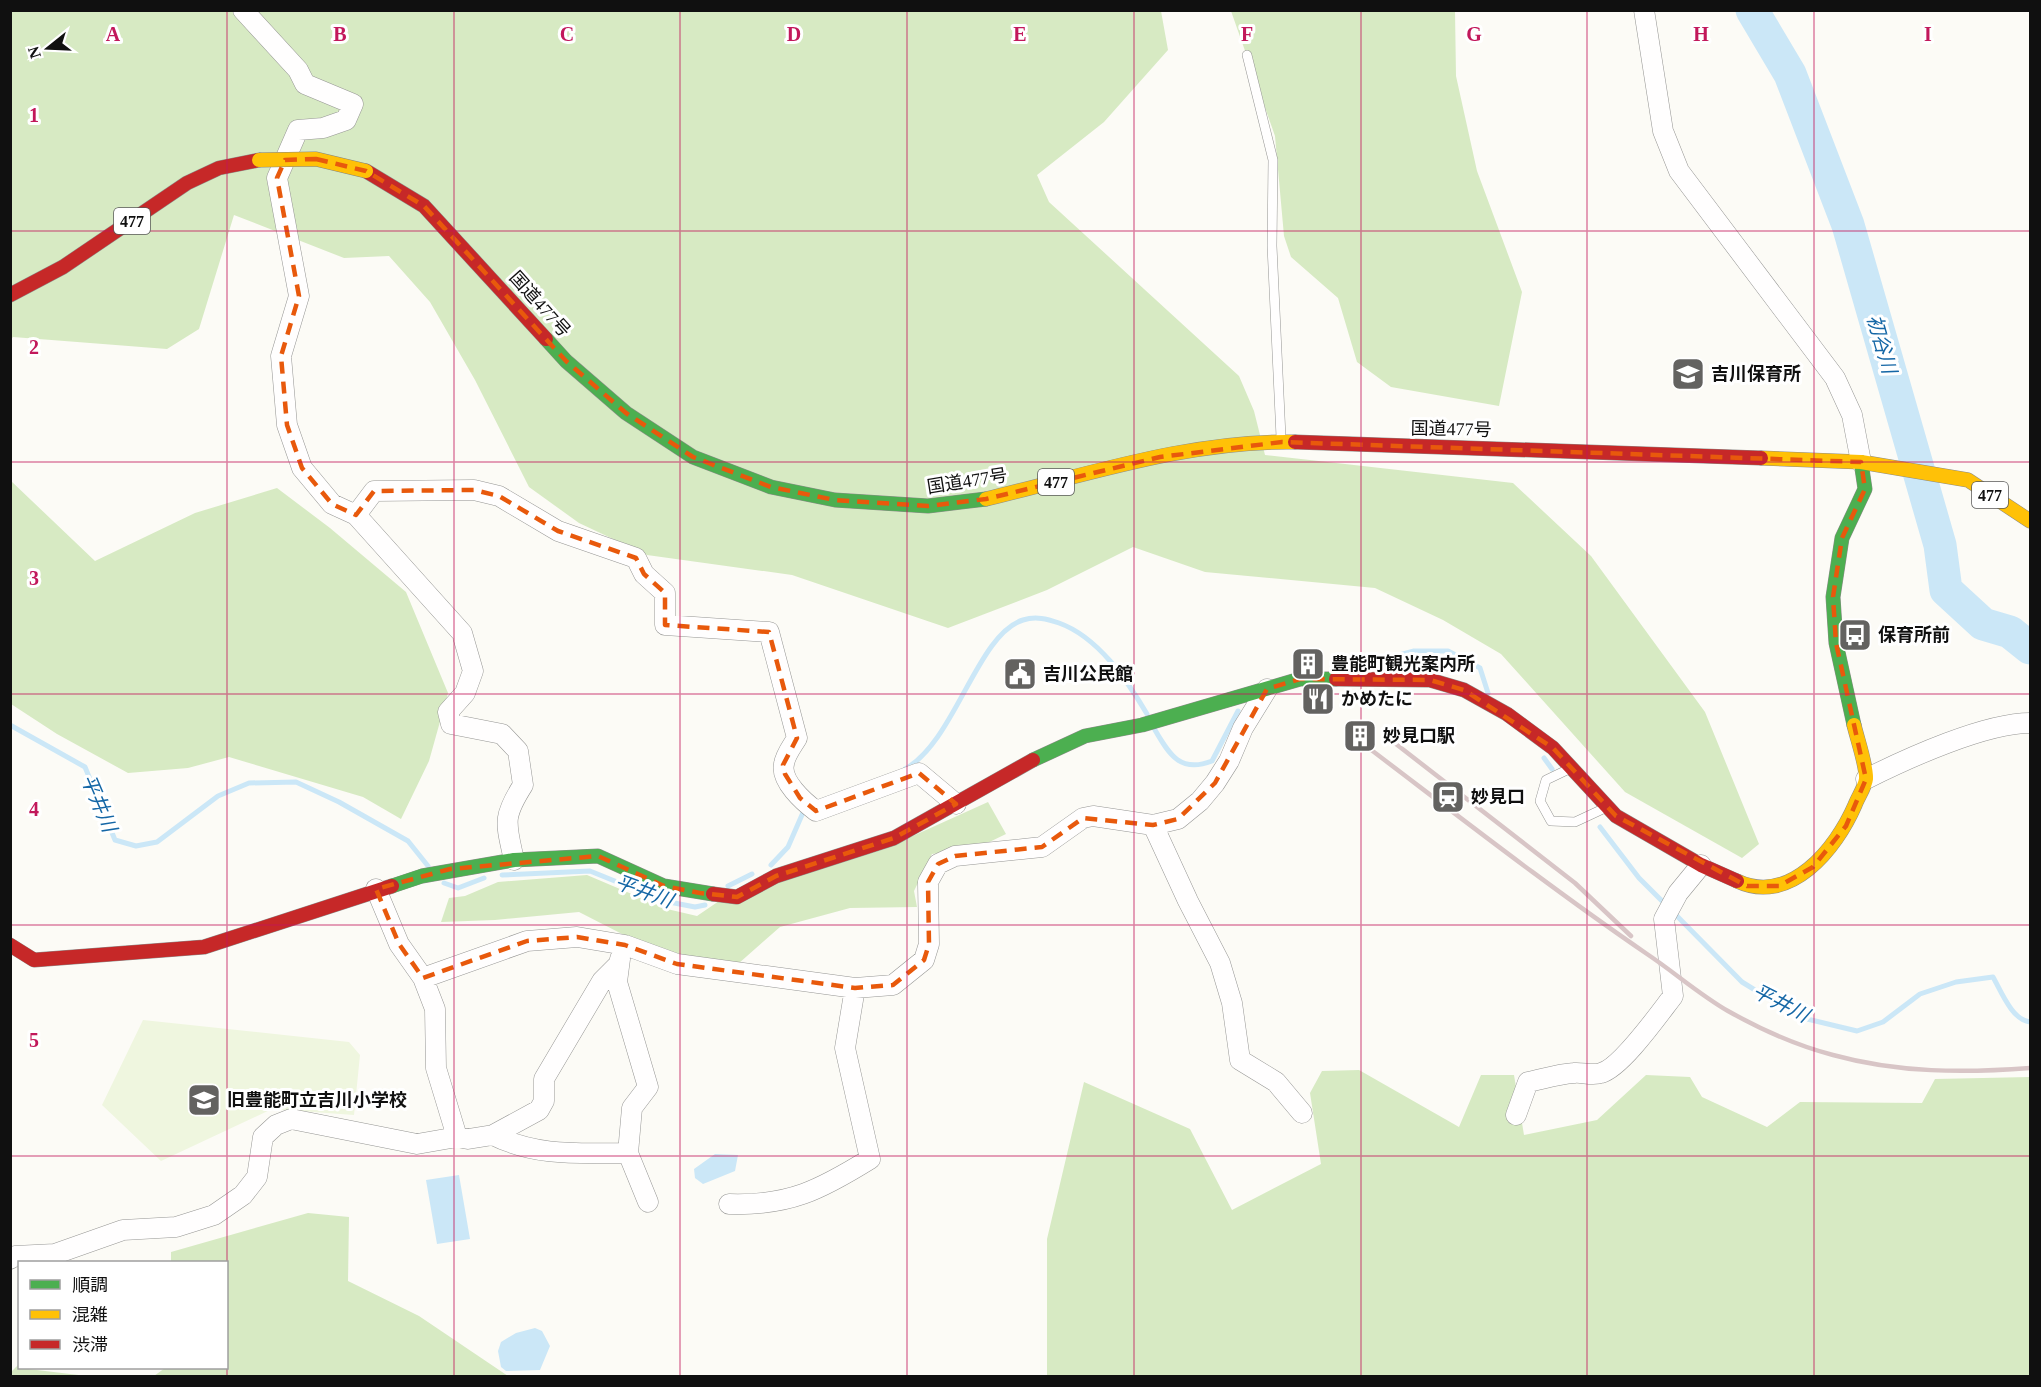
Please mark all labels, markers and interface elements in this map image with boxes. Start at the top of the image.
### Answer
north arrow [18,18,78,78]
text: A [106,23,121,45]
text: B [333,23,347,45]
text: C [560,23,574,45]
text: D [787,23,801,45]
text: E [1013,23,1027,45]
text: F [1241,23,1253,45]
text: G [1466,23,1482,45]
text: H [1693,23,1709,45]
text: I [1924,23,1932,45]
text: N [24,44,44,61]
text: 1 [29,104,39,126]
road number: 477 [114,208,150,234]
street label: 国道477号 [505,267,575,341]
water label: 初谷川 [1863,312,1901,378]
text: 2 [29,336,39,358]
school or university icon: 吉川保育所 [1670,356,1706,392]
place label: 吉川保育所 [1711,364,1801,384]
street label: 国道477号 [1410,418,1492,440]
street label: 国道477号 [925,465,1009,497]
road number: 477 [1038,469,1074,495]
road number: 477 [1972,482,2008,508]
text: 3 [29,567,39,589]
bus stop icon: 保育所前 [1837,617,1873,653]
place label: 保育所前 [1878,625,1950,645]
building icon: 豊能町観光案内所 [1290,646,1326,682]
place label: 豊能町観光案内所 [1331,654,1475,674]
public building icon: 吉川公民館 [1002,656,1038,692]
place label: 吉川公民館 [1043,664,1133,684]
restaurant icon: かめたに [1300,681,1336,717]
place label: かめたに [1341,689,1413,709]
building icon: 妙見口駅 [1342,718,1378,754]
place label: 妙見口駅 [1383,726,1455,746]
water label: 平井川 [77,771,122,837]
station icon: 妙見口 [1430,779,1466,815]
place label: 妙見口 [1471,787,1525,807]
text: 4 [29,798,39,820]
water label: 平井川 [612,870,678,912]
water label: 平井川 [1749,980,1815,1027]
text: 5 [29,1029,39,1051]
school or university icon: 旧豊能町立吉川小学校 [186,1082,222,1118]
place label: 旧豊能町立吉川小学校 [227,1090,407,1110]
legend [18,1261,228,1369]
text: 順調 [72,1275,108,1295]
text: 混雑 [72,1305,108,1325]
text: 渋滞 [72,1335,108,1355]

